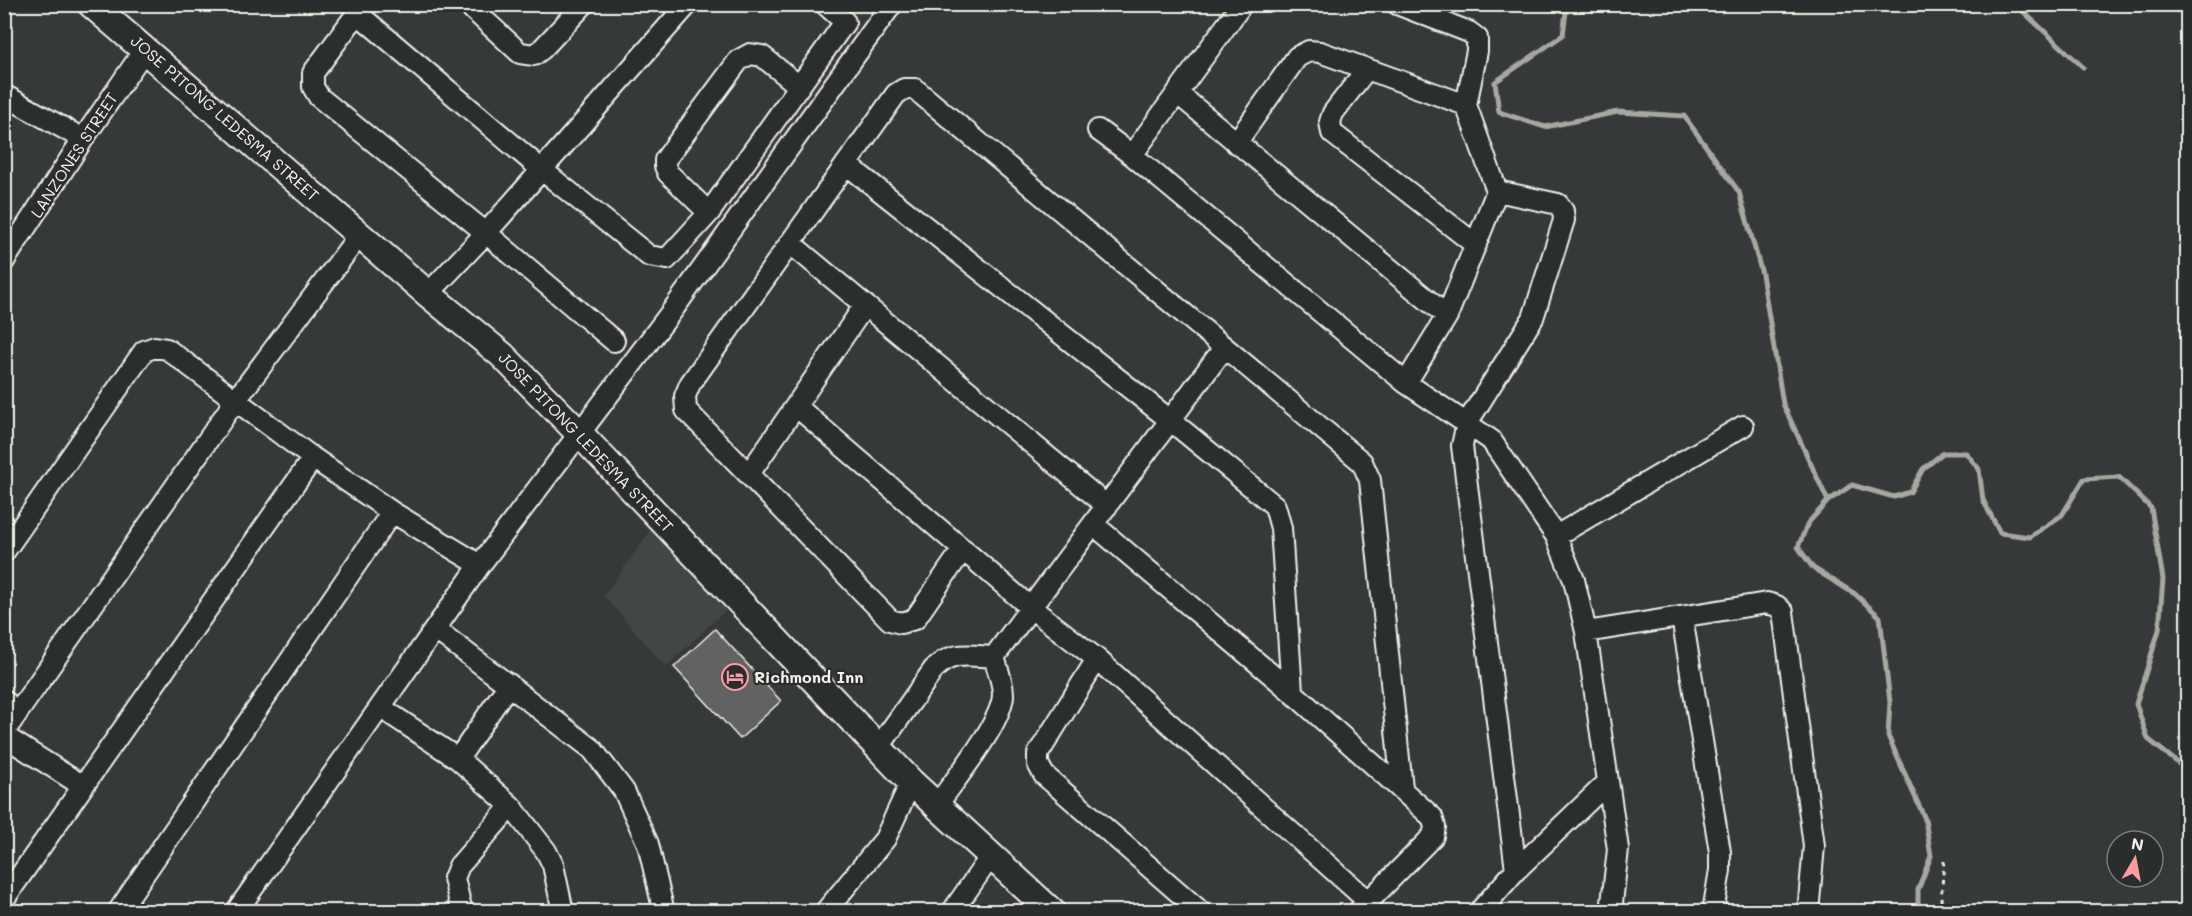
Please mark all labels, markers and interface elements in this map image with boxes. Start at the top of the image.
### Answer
street label: JOSE PITONG LEDESMA STREET [127,30,324,205]
street label: LANZONES STREET [25,88,122,221]
street label: JOSE PITONG LEDESMA STREET [494,347,678,536]
hotel icon: Richmond Inn [720,662,750,692]
place label: Richmond Inn [754,666,863,687]
north arrow [2105,829,2165,889]
text: N [2130,832,2146,855]

